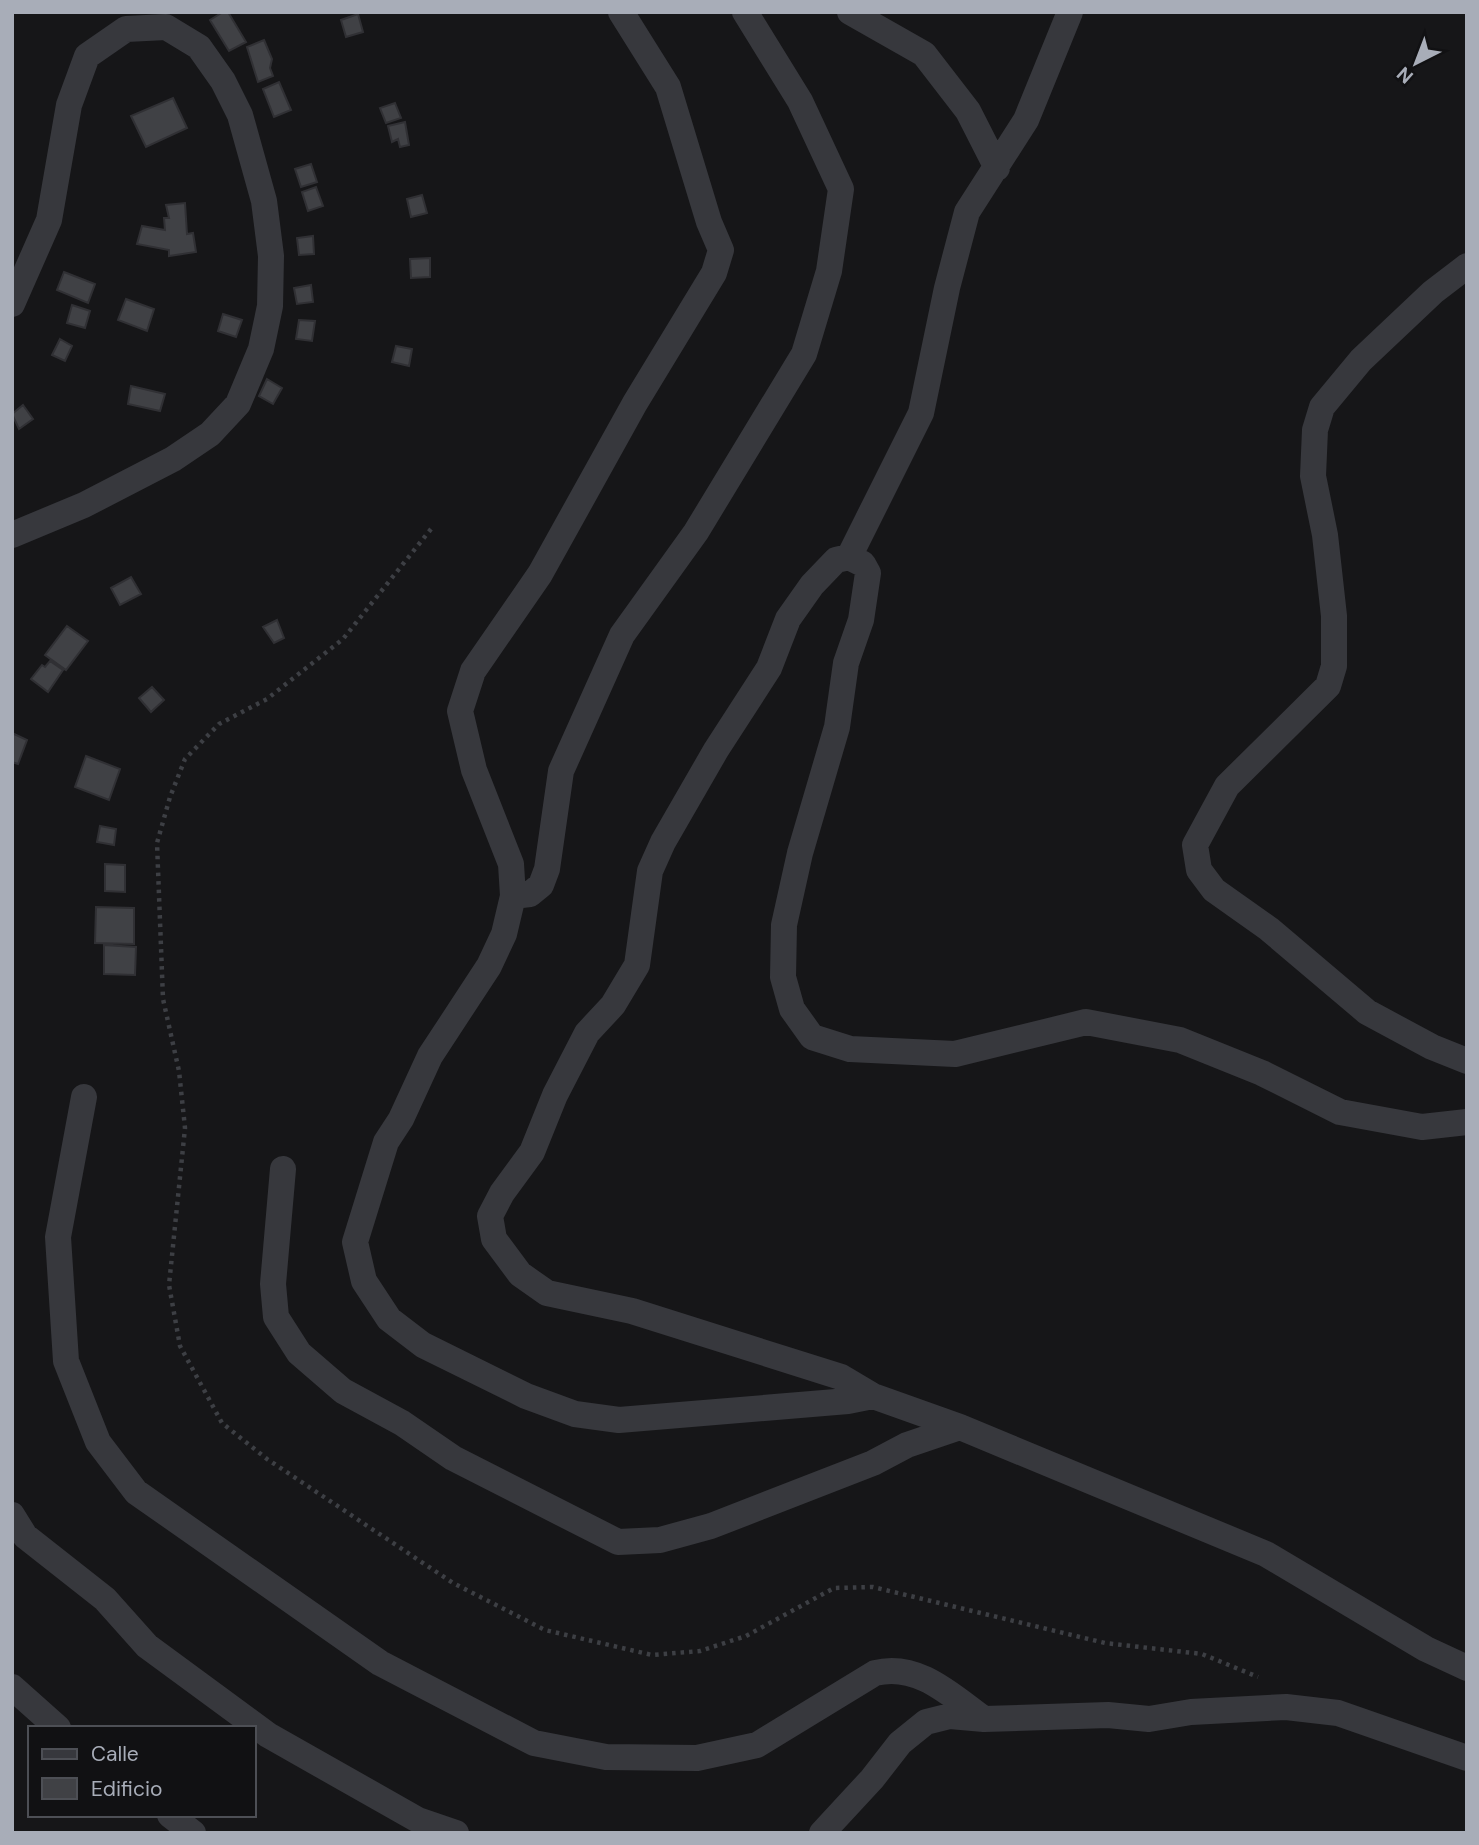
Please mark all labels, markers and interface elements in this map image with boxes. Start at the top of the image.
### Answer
north arrow [1381,28,1451,98]
text: N [1391,61,1418,89]
legend [28,1726,256,1817]
text: Calle [91,1740,139,1768]
text: Edificio [91,1775,162,1803]

